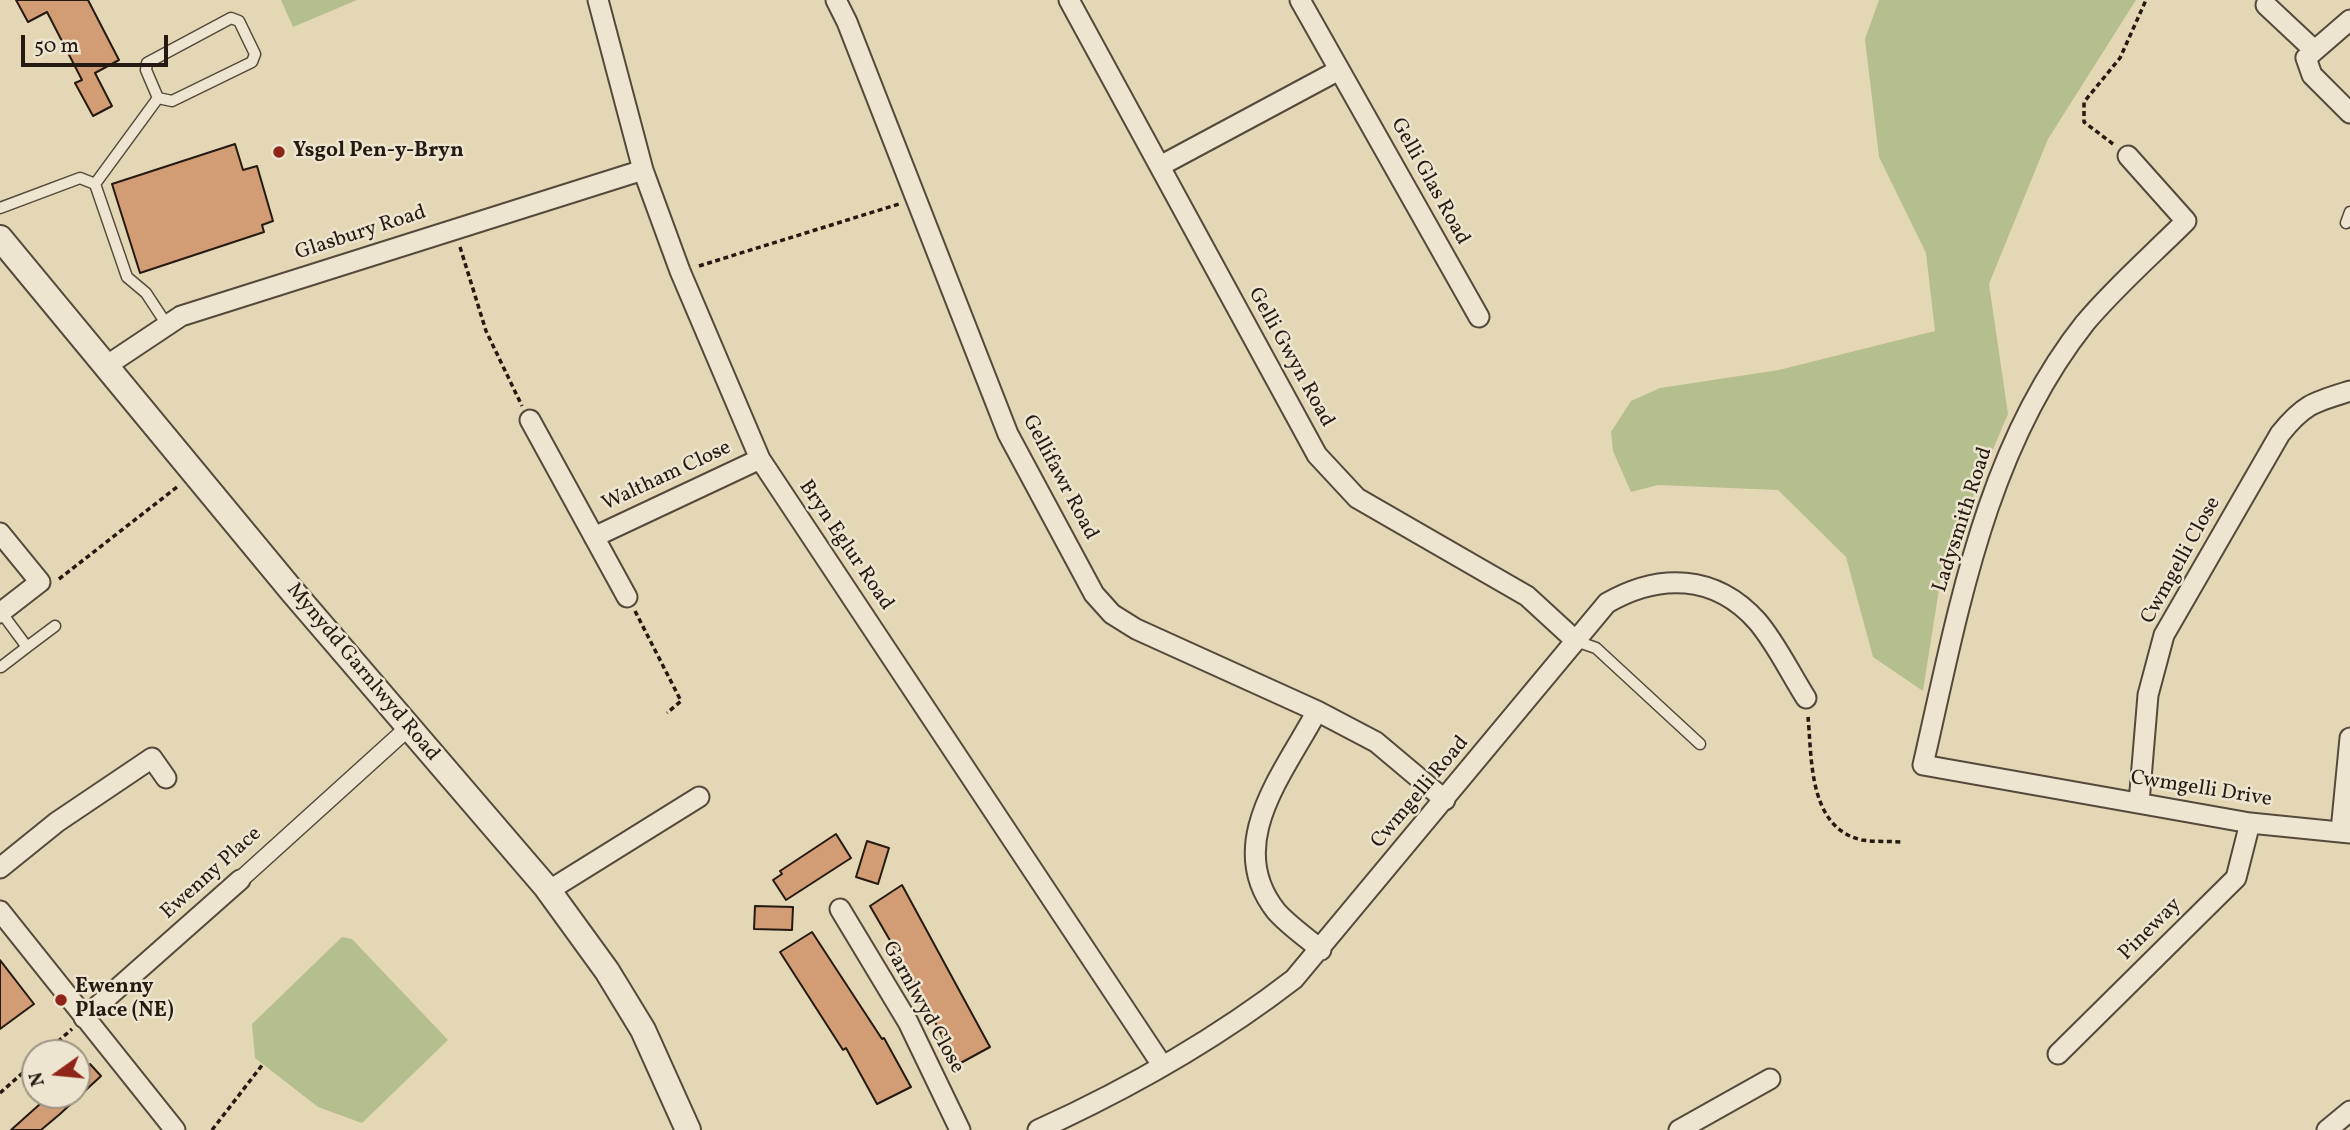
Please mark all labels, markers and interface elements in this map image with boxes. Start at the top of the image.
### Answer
scale bar [24,21,172,65]
text: 50 m [34,32,79,61]
street label: Gelli Glas Road [1384,114,1474,250]
place label: Ysgol Pen-y-Bryn [293,139,464,165]
marker: Ysgol Pen-y-Bryn [271,144,287,160]
street label: Glasbury Road [292,201,430,267]
street label: Gelli Gwyn Road [1241,284,1339,432]
street label: Gellifawr Road [1016,411,1102,545]
street label: Waltham Close [598,436,736,518]
street label: Ladysmith Road [1929,444,1999,596]
street label: Bryn Eglur Road [792,476,898,616]
street label: Cwmgelli Close [2137,493,2227,629]
street label: Mynydd Garnlwyd Road [280,579,444,767]
street label: Cwmgelli Road [1367,732,1475,854]
street label: Cwmgelli Drive [2129,766,2273,814]
street label: Ewenny Place [156,822,268,926]
street label: Pineway [2114,893,2188,967]
street label: Garnlwyd Close [875,938,969,1078]
place label: Ewenny Place (NE) [75,975,174,1025]
marker: Ewenny Place (NE) [53,992,69,1008]
north arrow [21,1039,91,1109]
text: N [23,1069,52,1089]

